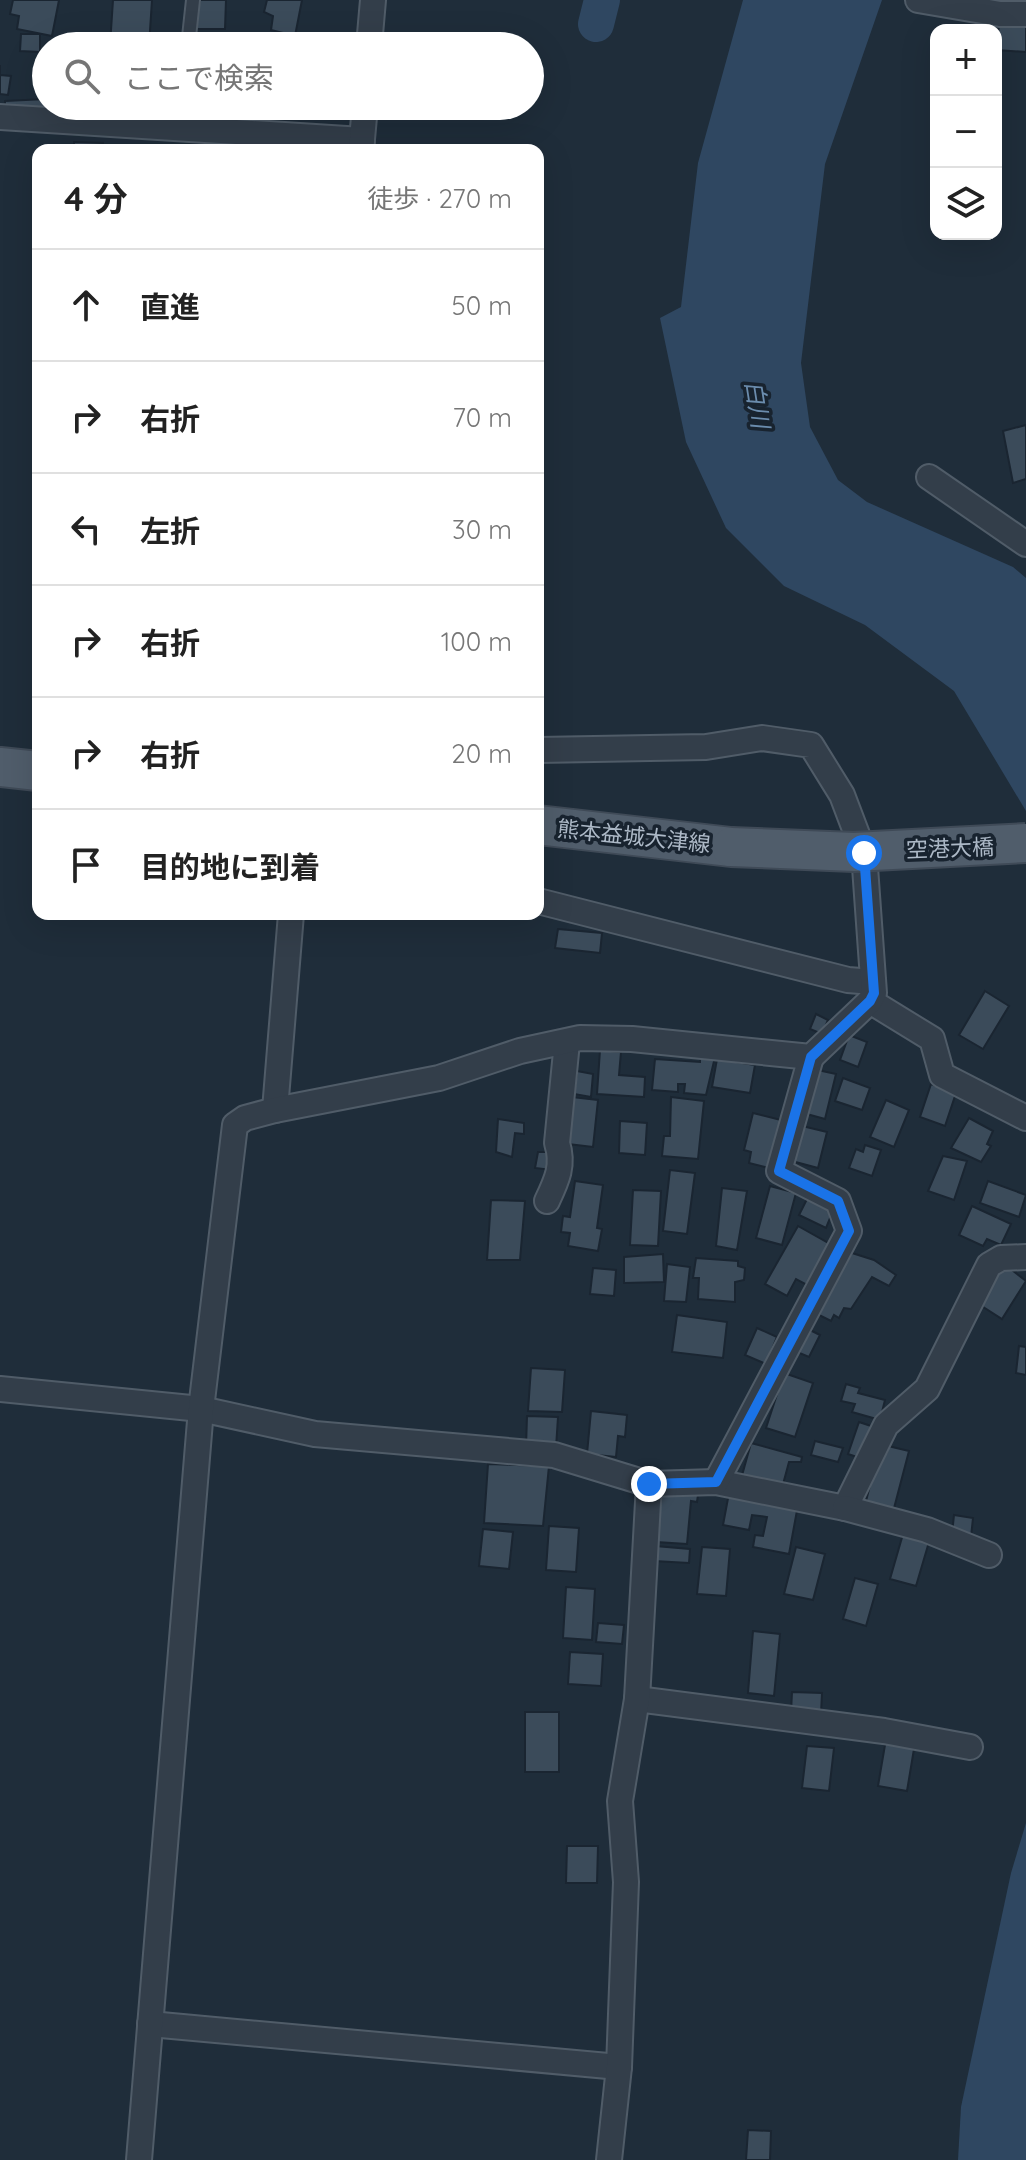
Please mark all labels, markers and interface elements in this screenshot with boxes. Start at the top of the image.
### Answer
map controls [930,24,1002,240]
button: + [930,24,1002,96]
search box [32,32,544,120]
icon: search [60,54,104,98]
text: ここで検索 [124,59,274,97]
button: − [930,96,1002,168]
button: layers [930,168,1002,240]
text: 4 分 [64,177,128,220]
text: 徒歩 · 270 m [367,182,512,215]
icon: ahead [64,283,108,327]
text: 直進 [140,288,200,326]
text: 50 m [452,289,512,322]
water label: 白川 [739,378,777,433]
icon: right [64,395,108,439]
text: 右折 [140,400,200,438]
text: 70 m [452,401,512,434]
icon: left [64,507,108,551]
text: 左折 [140,512,200,550]
text: 30 m [452,513,512,546]
icon: right [64,619,108,663]
text: 右折 [140,624,200,662]
text: 100 m [441,625,512,658]
icon: right [64,731,108,775]
text: 右折 [140,736,200,774]
text: 20 m [451,737,512,770]
street label: 熊本益城大津線 [556,814,712,858]
street label: 空港大橋 [906,832,994,864]
route start [846,835,882,871]
icon: arrive [64,843,108,887]
text: 目的地に到着 [140,848,320,886]
route end [631,1466,667,1502]

